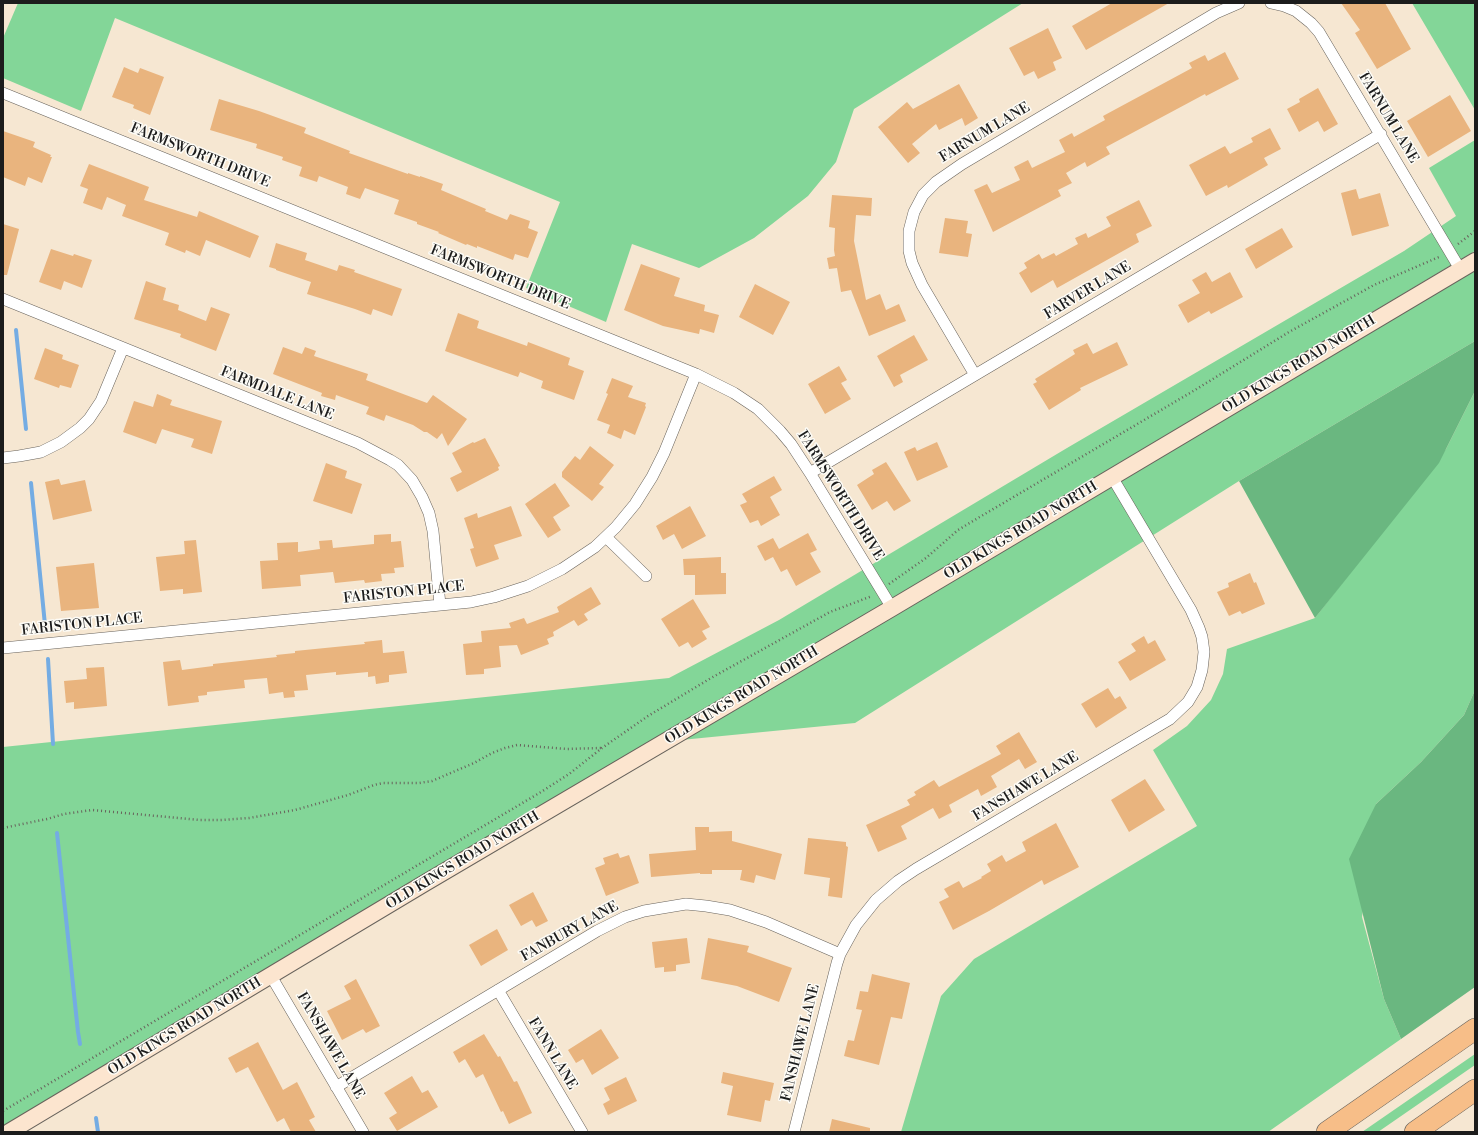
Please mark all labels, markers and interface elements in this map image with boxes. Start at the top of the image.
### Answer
street label: FARNUM LANE [1354,70,1422,166]
street label: FARNUM LANE [937,99,1033,167]
street label: FARMSWORTH DRIVE [128,120,272,192]
street label: FARMSWORTH DRIVE [428,242,572,314]
street label: FARVER LANE [1042,258,1134,324]
street label: OLD KINGS ROAD NORTH [1219,312,1379,418]
street label: FARMDALE LANE [218,364,336,424]
street label: FARMSWORTH DRIVE [793,428,887,564]
street label: OLD KINGS ROAD NORTH [941,478,1101,584]
street label: FARISTON PLACE [343,578,465,608]
street label: FARISTON PLACE [21,610,143,640]
street label: OLD KINGS ROAD NORTH [662,643,822,749]
street label: FANSHAWE LANE [970,749,1082,825]
street label: OLD KINGS ROAD NORTH [383,808,543,914]
street label: FANBURY LANE [518,898,622,966]
street label: OLD KINGS ROAD NORTH [105,974,265,1080]
street label: FANSHAWE LANE [778,983,824,1103]
street label: FANSHAWE LANE [293,990,367,1102]
street label: FANN LANE [524,1015,580,1093]

